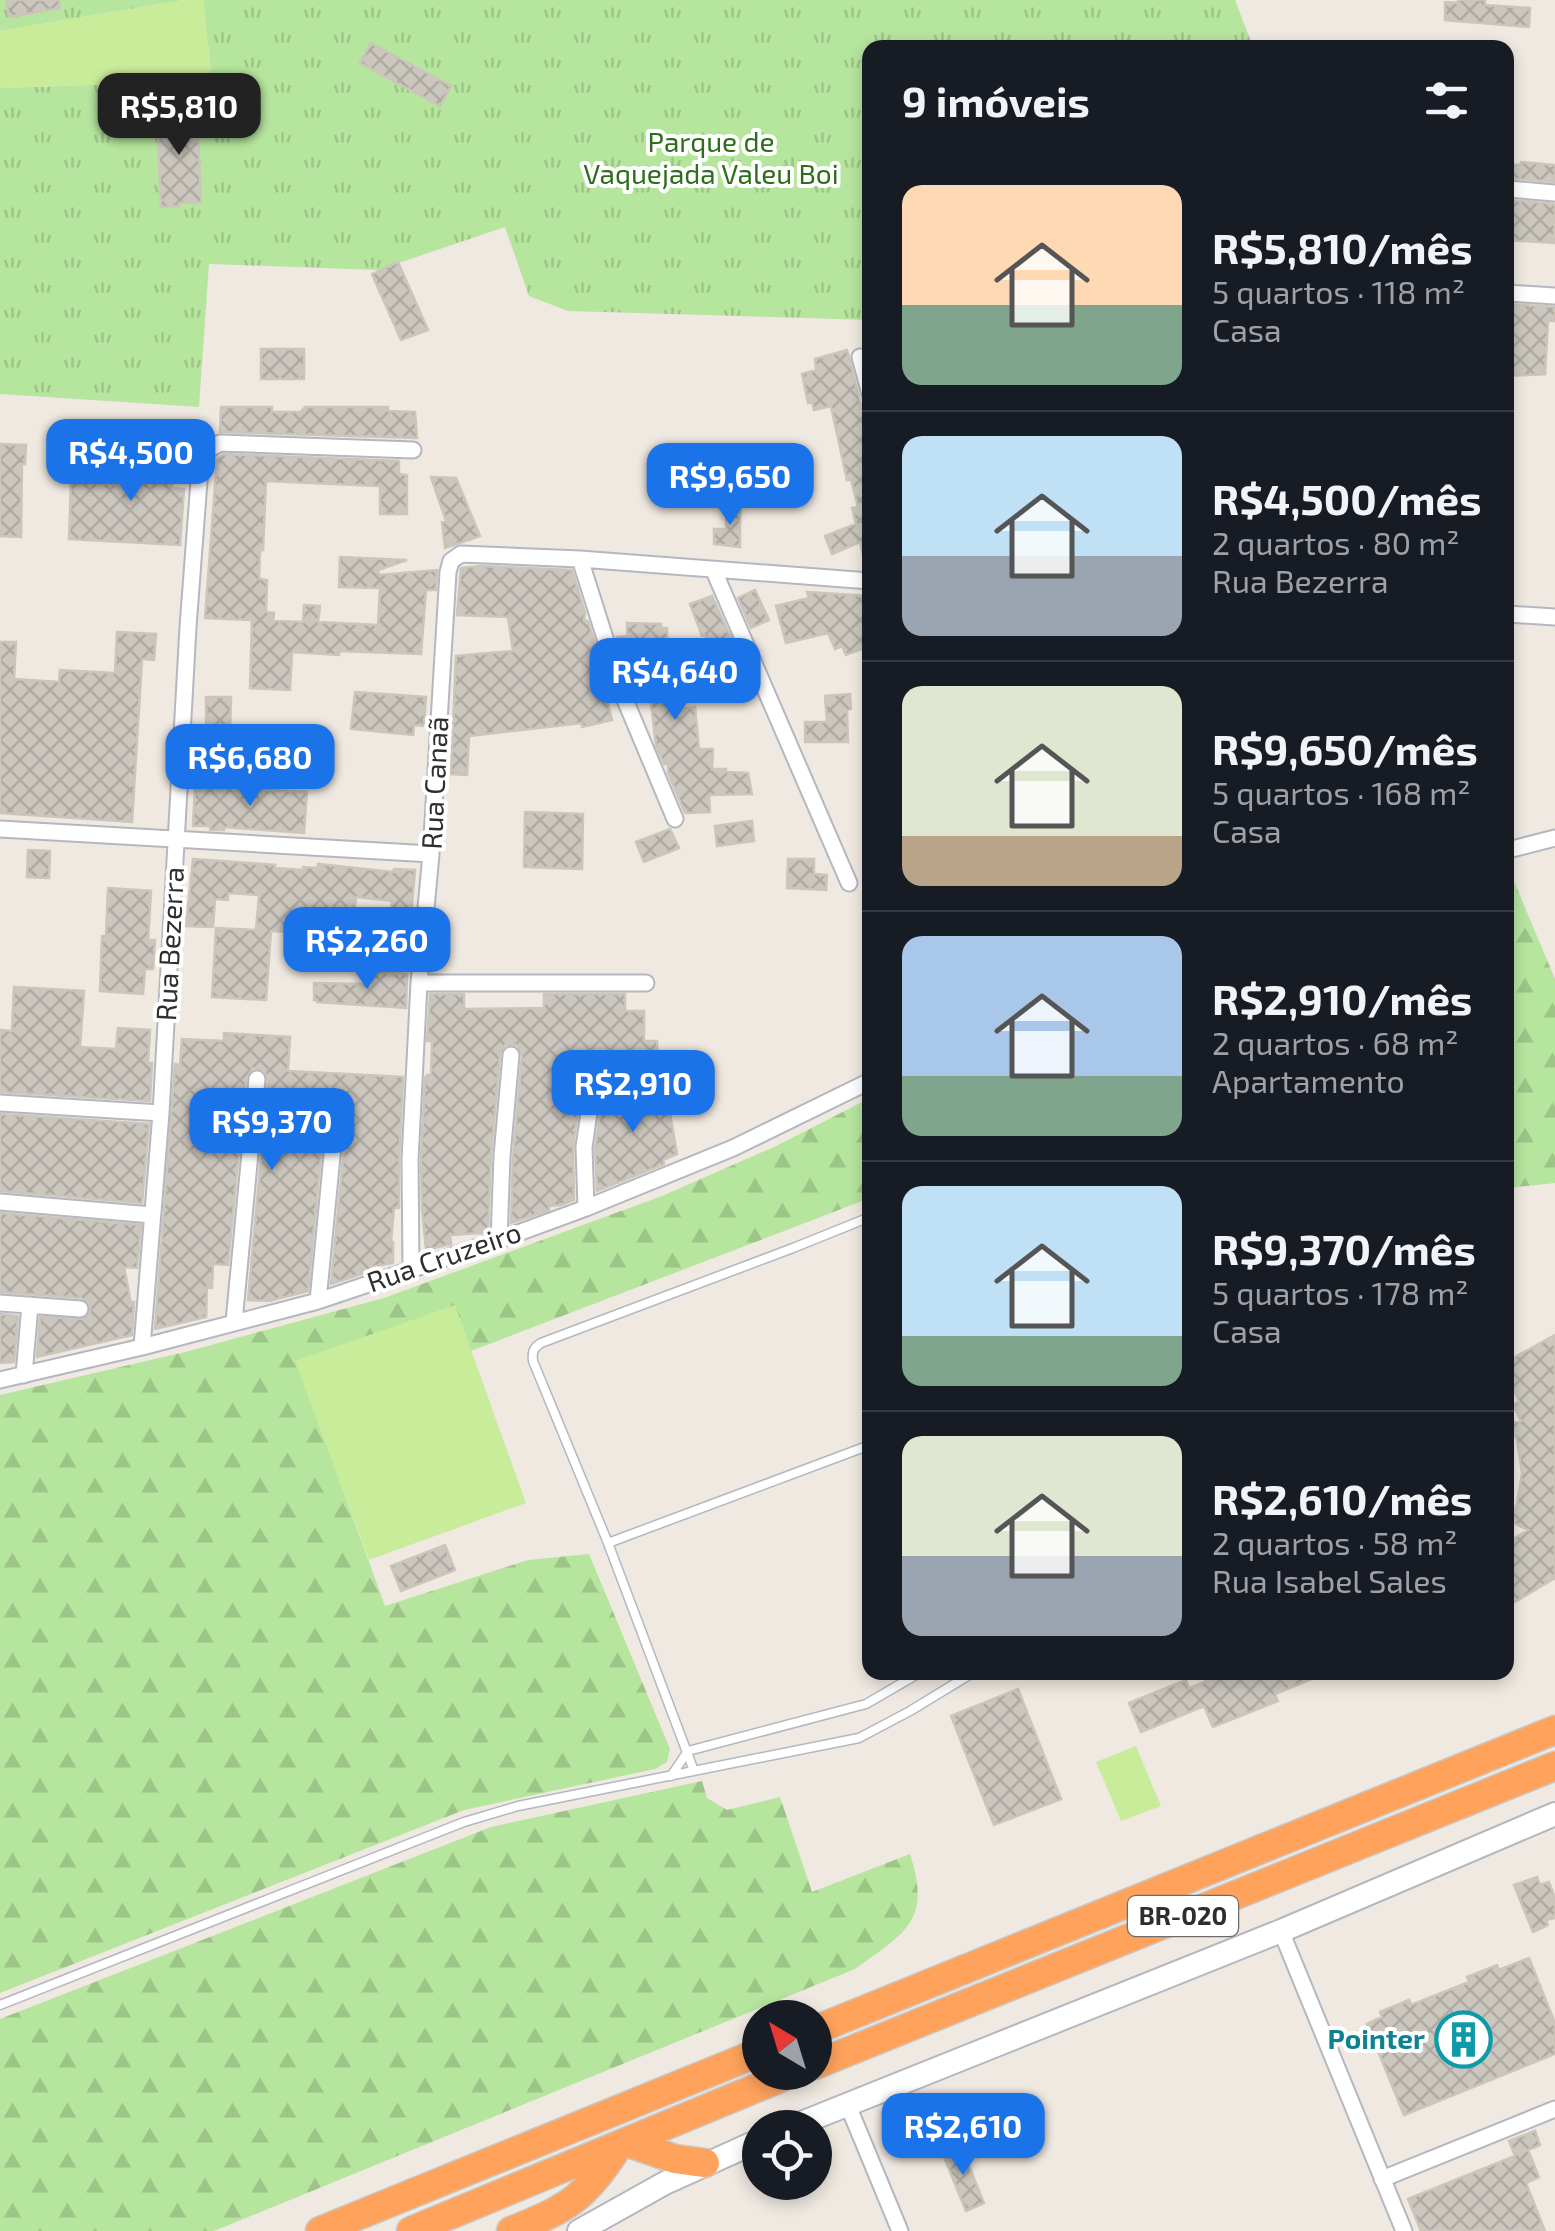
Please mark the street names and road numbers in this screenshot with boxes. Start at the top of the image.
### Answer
street label: Rua Canaã [414,716,454,850]
street label: Rua Bezerra [148,866,190,1022]
street label: Rua Cruzeiro [362,1214,525,1298]
road number: BR-020 [1128,1896,1238,1936]

